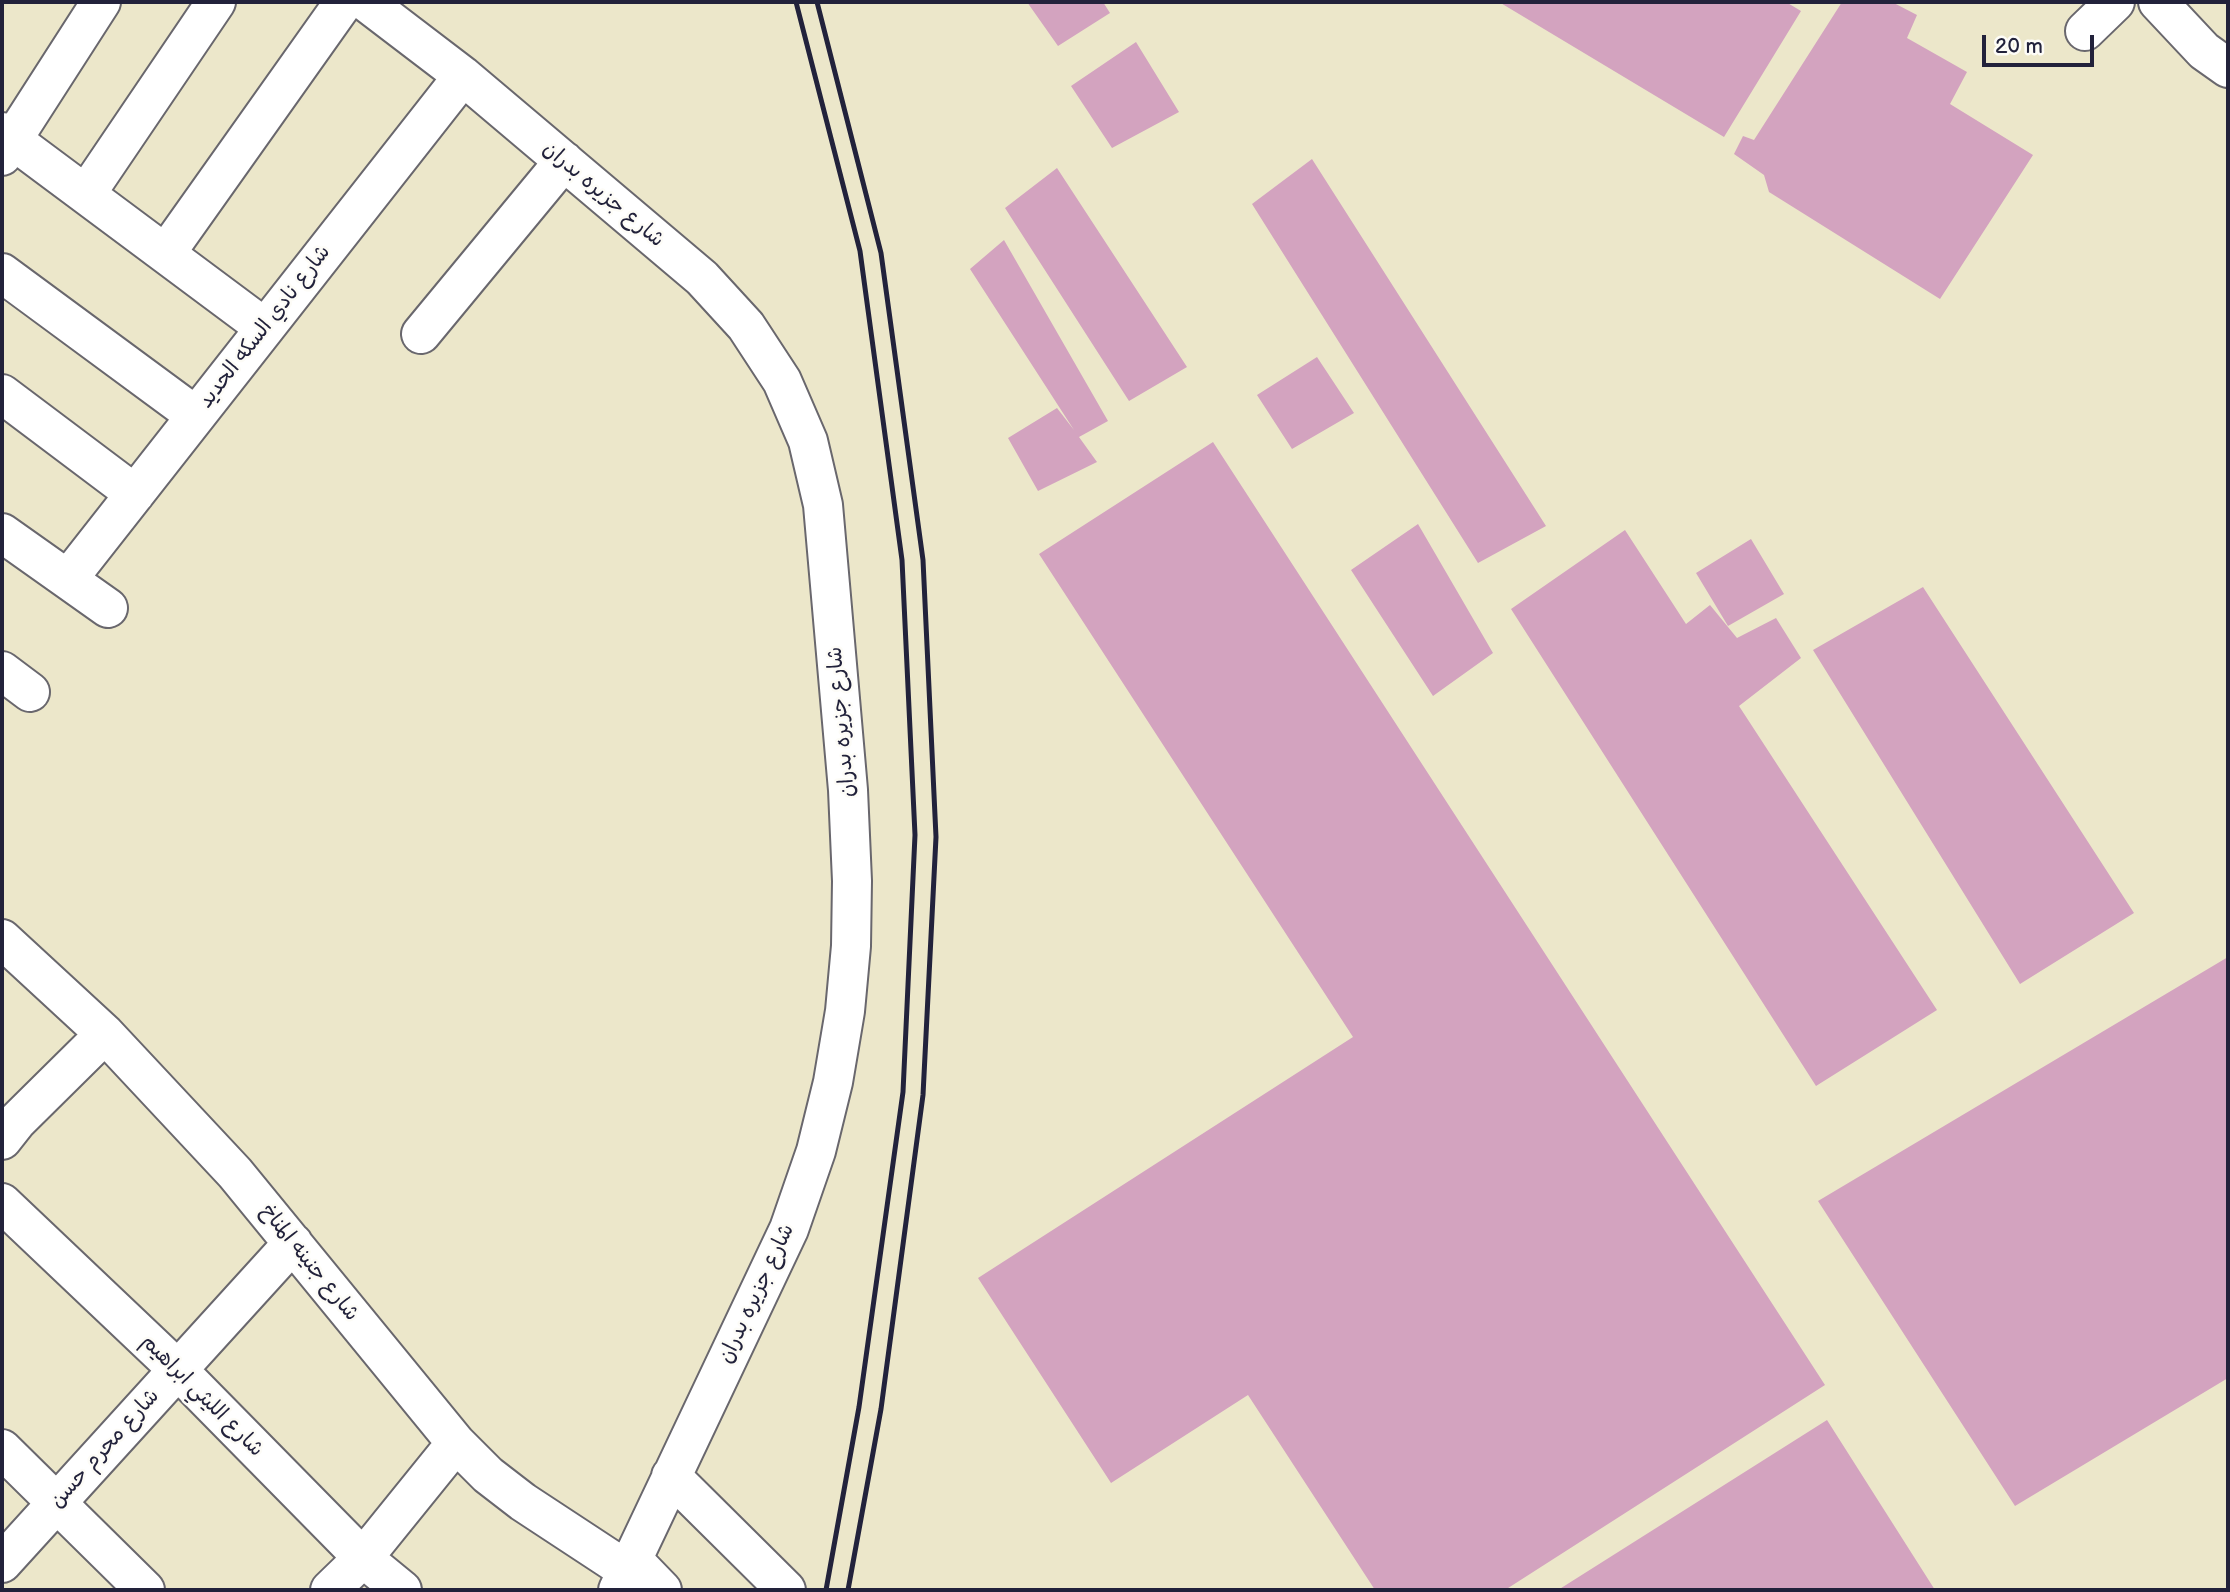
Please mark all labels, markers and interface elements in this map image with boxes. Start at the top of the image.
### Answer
scale bar [1985,21,2097,65]
text: 20 m [1995,34,2043,59]
street label: شارع جزيره بدران [537,137,669,253]
street label: شارع نادي السكه الحديد [194,241,336,413]
street label: شارع جزيره بدران [823,646,861,798]
street label: شارع جنينه المناخ [254,1200,364,1326]
street label: شارع جزيره بدران [714,1220,800,1368]
street label: شارع الليثي ابراهيم [136,1330,268,1462]
street label: شارع محرم حسن [45,1384,165,1514]

